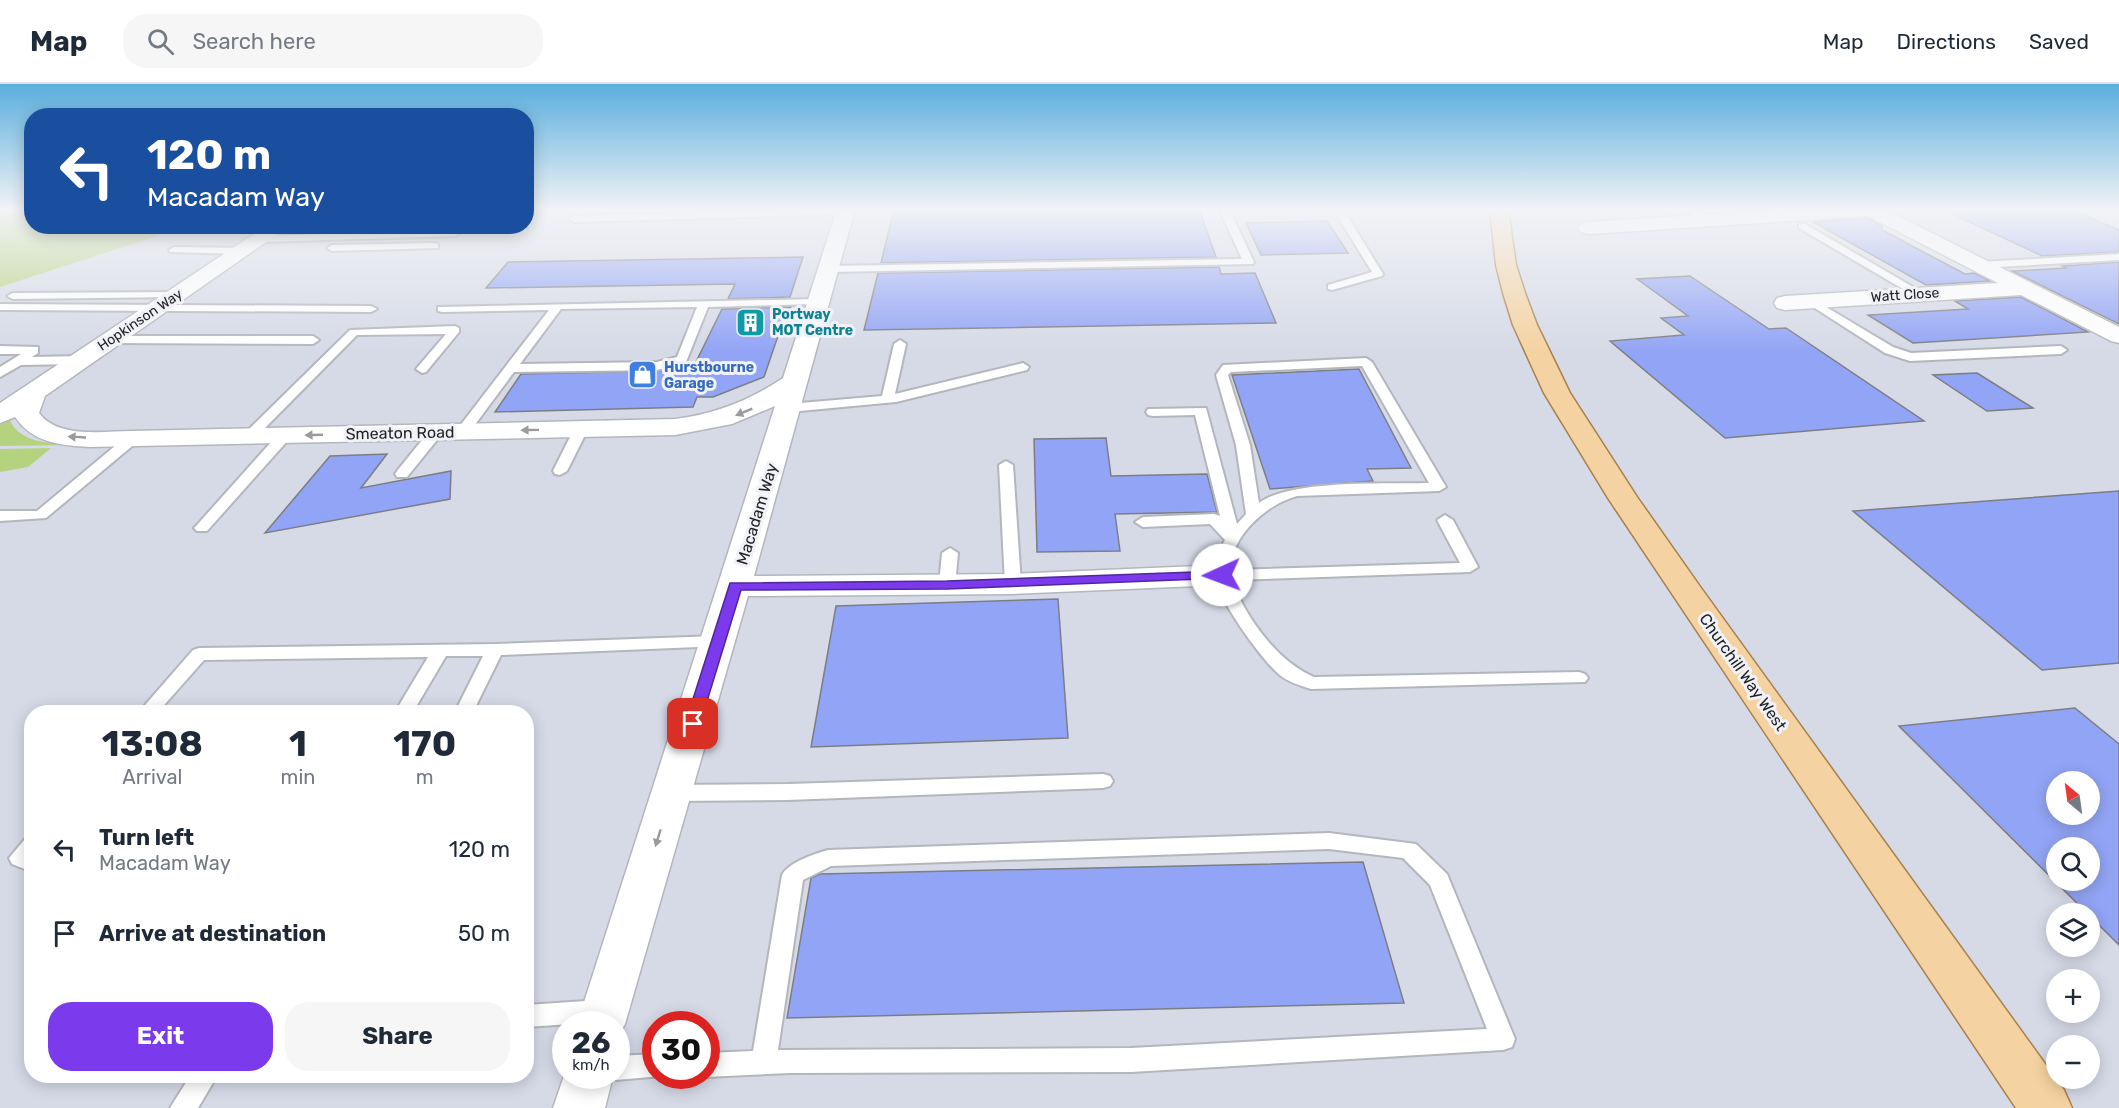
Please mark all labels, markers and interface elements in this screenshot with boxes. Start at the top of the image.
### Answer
search box [123,14,543,68]
text: Map [30,25,87,58]
icon: search [144,25,177,58]
text: Search here [192,28,316,55]
text: Map [1823,29,1864,54]
text: Directions [1897,29,1996,54]
text: Saved [2029,29,2089,54]
text: 120 m [147,130,271,180]
icon: left [48,132,126,210]
text: Macadam Way [147,181,325,213]
street label: Watt Close [1870,284,1940,306]
street label: Hopkinson Way [94,285,186,355]
building icon: Portway MOT Centre [735,306,767,338]
place label: Portway MOT Centre [772,306,853,339]
shop icon: Hurstbourne Garage [627,359,659,391]
place label: Hurstbourne Garage [664,359,754,392]
one-way arrow [735,408,753,417]
street label: Smeaton Road [345,423,455,443]
one-way arrow [520,425,539,435]
one-way arrow [305,430,324,439]
one-way arrow [68,433,87,442]
street label: Macadam Way [733,461,782,567]
position arrow [1190,543,1254,607]
street label: Churchill Way West [1695,610,1791,734]
pin [667,698,718,749]
icon: arrive [676,707,709,740]
text: 13:08 [102,722,203,765]
text: 1 [289,722,307,765]
text: 170 [393,722,456,765]
text: Arrival [122,765,182,789]
text: min [281,765,315,789]
text: m [416,765,434,789]
north arrow [2046,771,2100,825]
map controls [2046,771,2100,1089]
text: Turn left [99,824,194,851]
one-way arrow [653,829,662,847]
icon: left [48,833,81,866]
text: 120 m [449,836,510,863]
button: search [2046,837,2100,891]
text: Macadam Way [99,851,231,875]
button: layers [2046,903,2100,957]
icon: arrive [48,917,81,950]
text: Arrive at destination [99,920,326,947]
text: 50 m [458,920,510,947]
button: + [2046,969,2100,1023]
button: Exit [48,1002,273,1071]
button: Share [285,1002,510,1071]
speed limit sign: 30 [642,1011,720,1089]
text: 26 [571,1025,611,1061]
button: − [2046,1035,2100,1089]
text: km/h [572,1056,610,1074]

